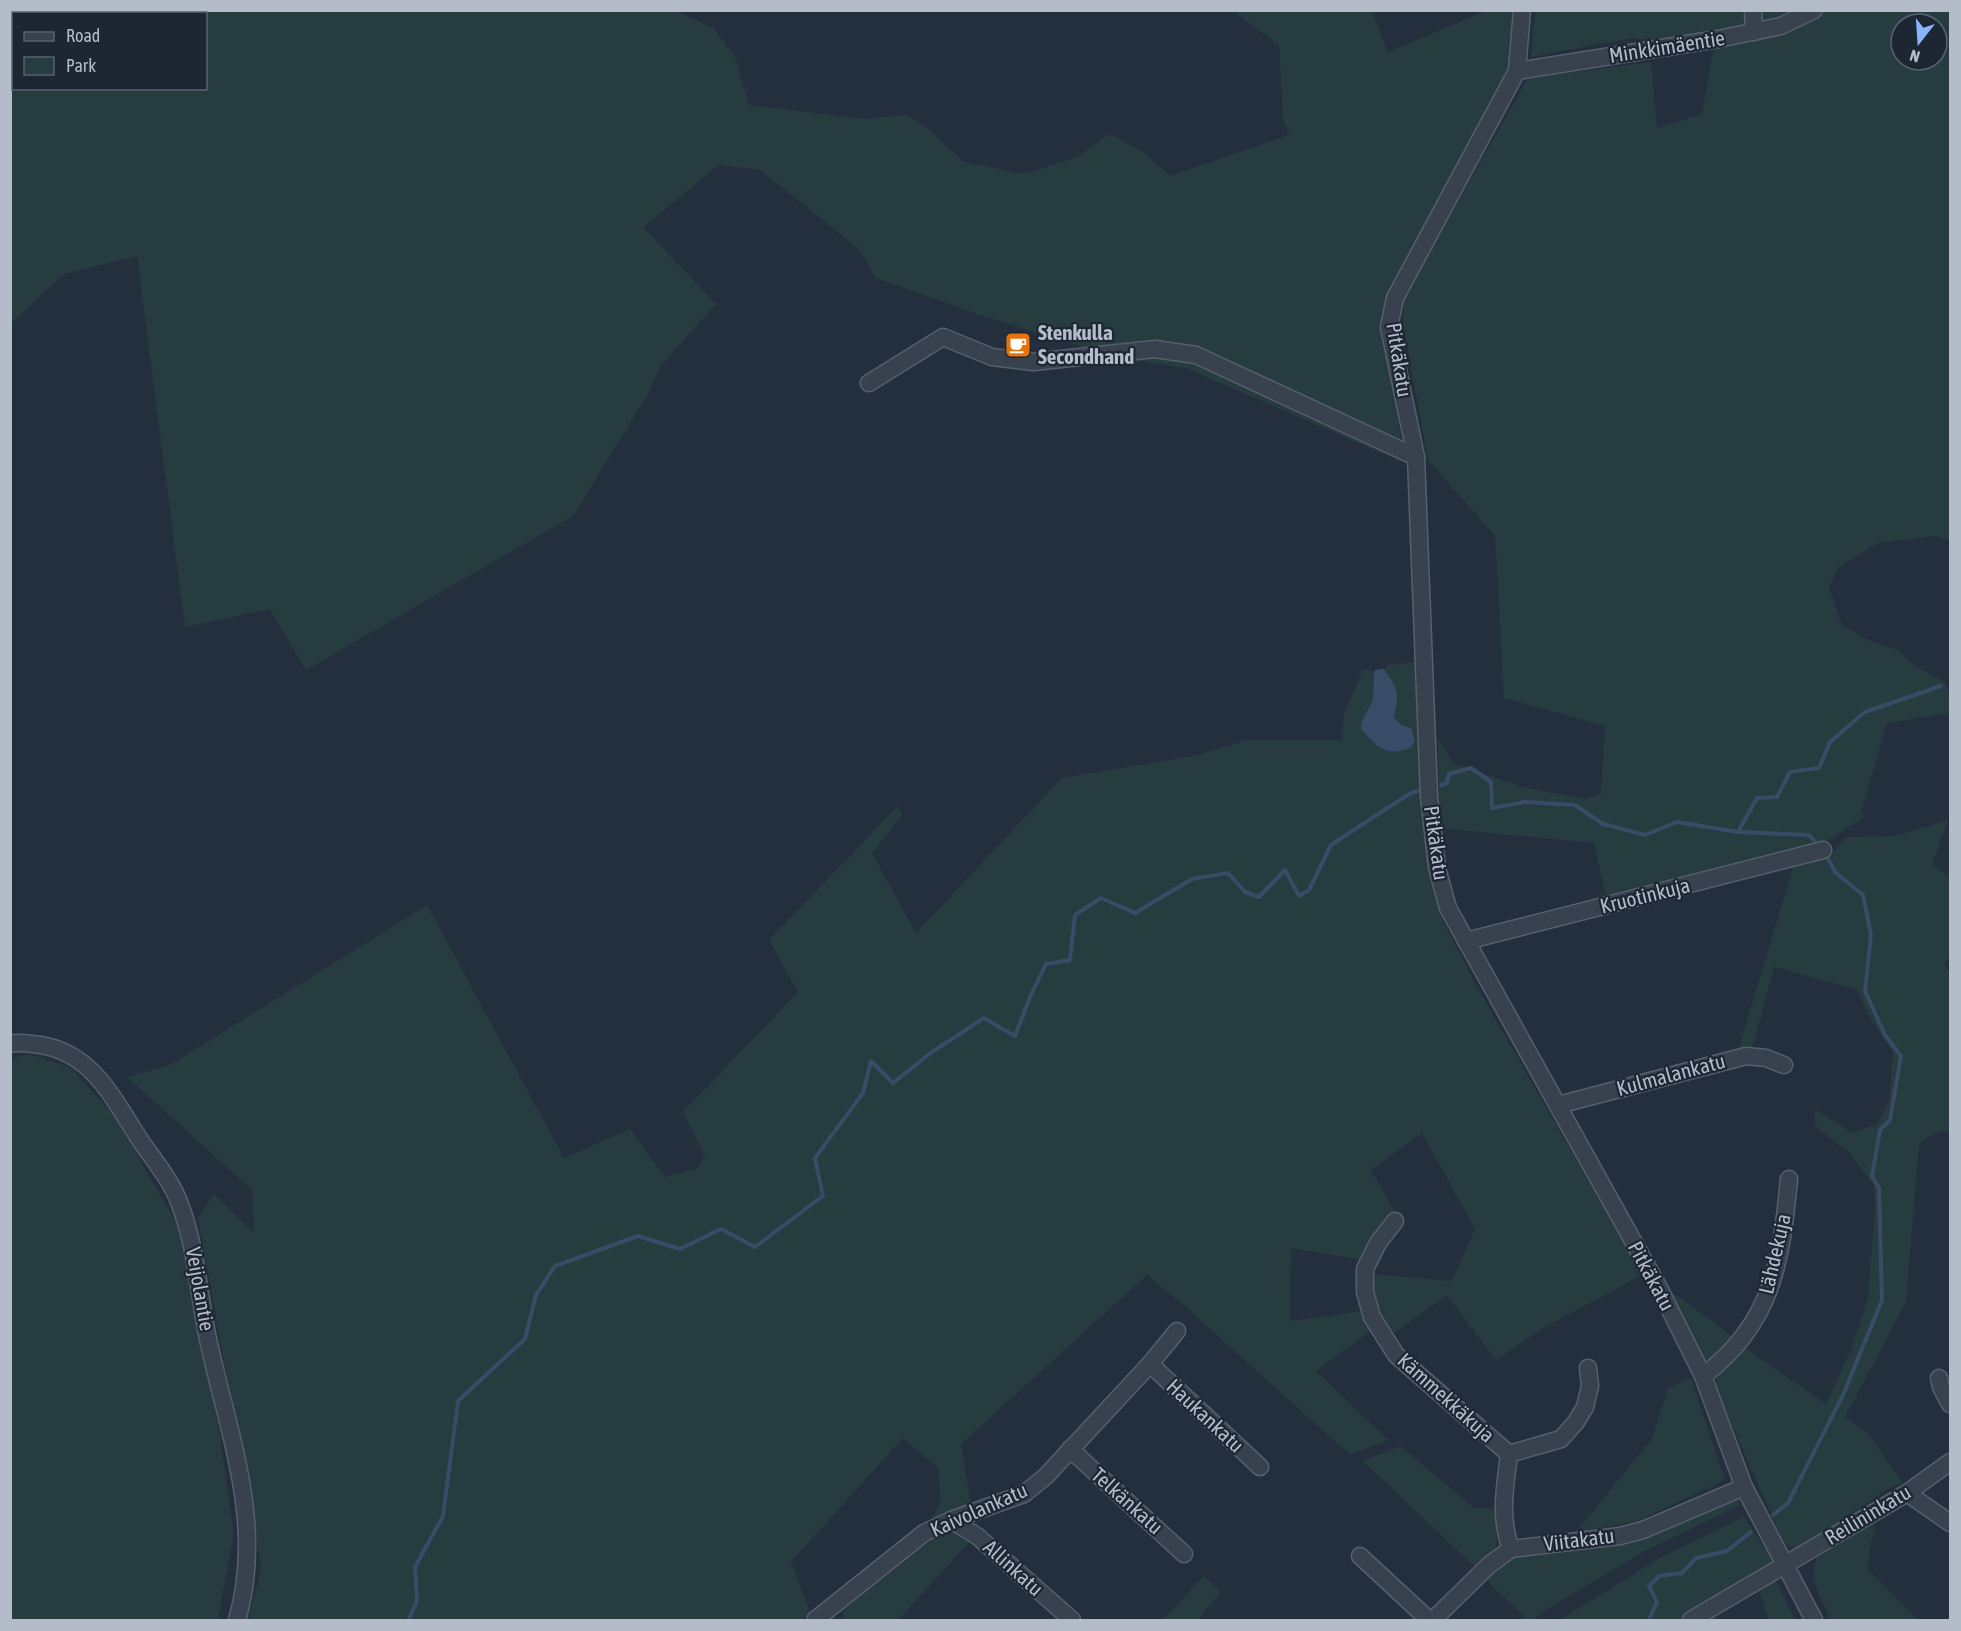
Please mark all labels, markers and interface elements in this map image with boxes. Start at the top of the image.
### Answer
legend [12,12,207,90]
north arrow [1889,12,1949,72]
text: Road [66,25,100,46]
street label: Minkkimäentie [1607,25,1726,67]
text: N [1907,46,1922,66]
text: Park [66,55,96,76]
place label: Stenkulla Secondhand [1038,320,1134,368]
street label: Pitkäkatu [1382,321,1418,399]
cafe icon: Stenkulla Secondhand [1003,330,1033,360]
street label: Pitkäkatu [1420,804,1454,882]
street label: Kruotinkuja [1597,872,1692,918]
street label: Kulmalankatu [1614,1048,1728,1100]
street label: Lähdekuja [1753,1211,1795,1296]
street label: Pitkäkatu [1624,1237,1680,1314]
street label: Veijolantie [182,1245,220,1333]
street label: Kämmekkäkuja [1393,1348,1500,1447]
street label: Haukankatu [1162,1374,1249,1457]
street label: Telkänkatu [1087,1462,1168,1538]
street label: Kaivolankatu [926,1477,1031,1541]
street label: Reilininkatu [1820,1479,1915,1549]
street label: Viitakatu [1542,1523,1616,1555]
street label: Allinkatu [979,1534,1048,1600]

